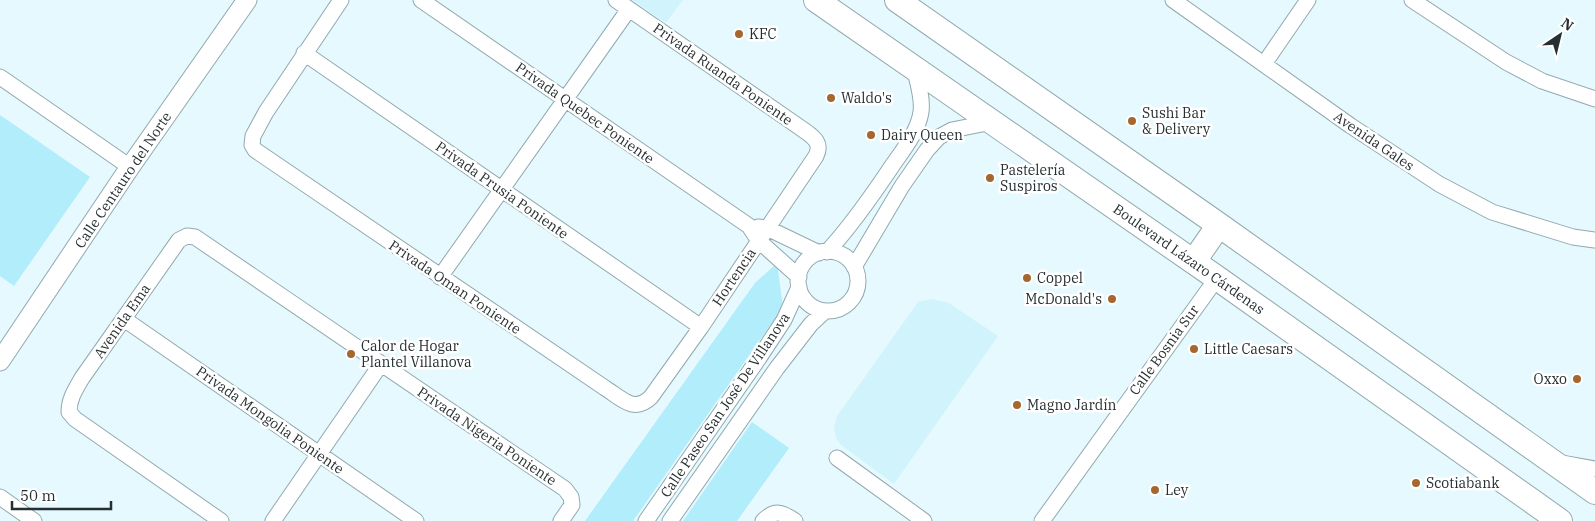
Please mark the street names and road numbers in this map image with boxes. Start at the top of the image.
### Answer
street label: Privada Ruanda Poniente [650,19,796,129]
street label: Privada Quebec Poniente [512,58,658,168]
street label: Avenida Gales [1330,107,1418,175]
street label: Calle Centauro del Norte [71,108,175,252]
street label: Privada Prusia Poniente [432,137,572,243]
street label: Boulevard Lázaro Cárdenas [1110,200,1268,318]
street label: Privada Oman Poniente [386,236,524,338]
street label: Hortencia [708,244,760,309]
street label: Avenida Ema [90,280,154,362]
street label: Calle Bosnia Sur [1125,301,1203,399]
street label: Calle Paseo San José De Villanova [656,309,794,501]
street label: Privada Mongolia Poniente [193,362,347,478]
street label: Privada Nigeria Poniente [414,383,560,489]

